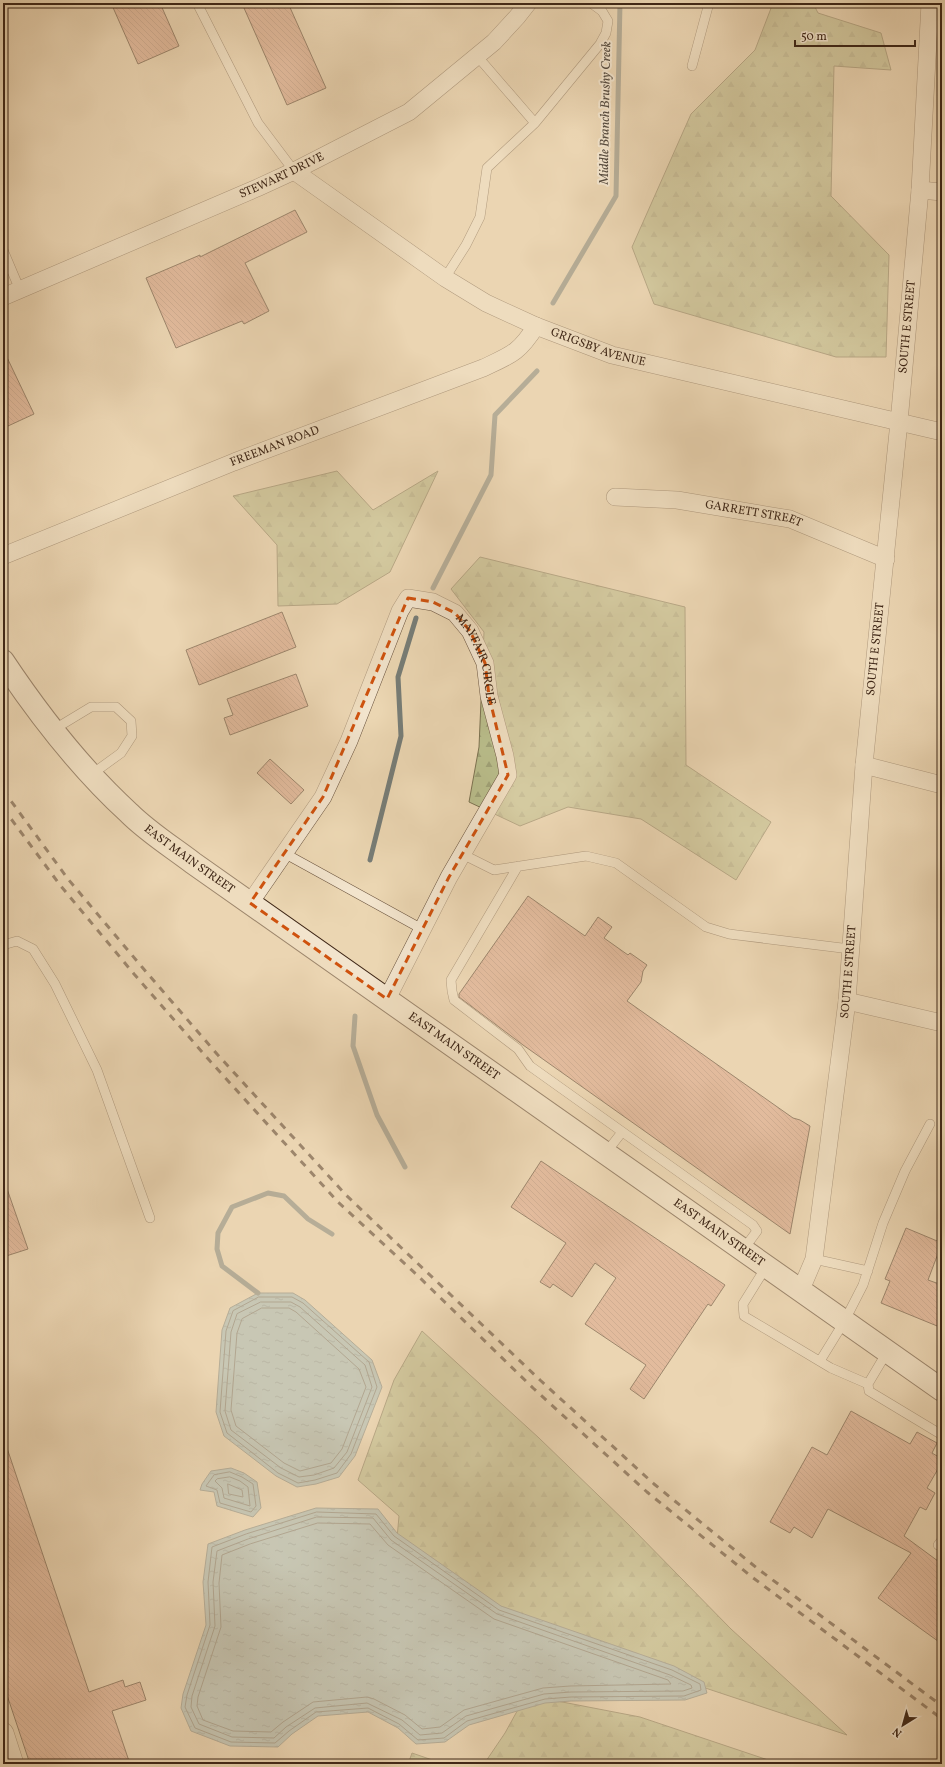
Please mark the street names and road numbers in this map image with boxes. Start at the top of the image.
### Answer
street label: STEWART DRIVE [237,149,327,203]
street label: SOUTH E STREET [895,279,920,374]
street label: GRIGSBY AVENUE [548,324,647,371]
street label: FREEMAN ROAD [228,422,322,471]
street label: GARRETT STREET [704,497,805,531]
street label: SOUTH E STREET [863,602,889,697]
street label: MAYFAIR CIRCLE [451,611,499,707]
street label: EAST MAIN STREET [140,821,238,898]
street label: SOUTH E STREET [837,925,860,1020]
street label: EAST MAIN STREET [405,1009,503,1084]
street label: EAST MAIN STREET [670,1195,768,1271]

